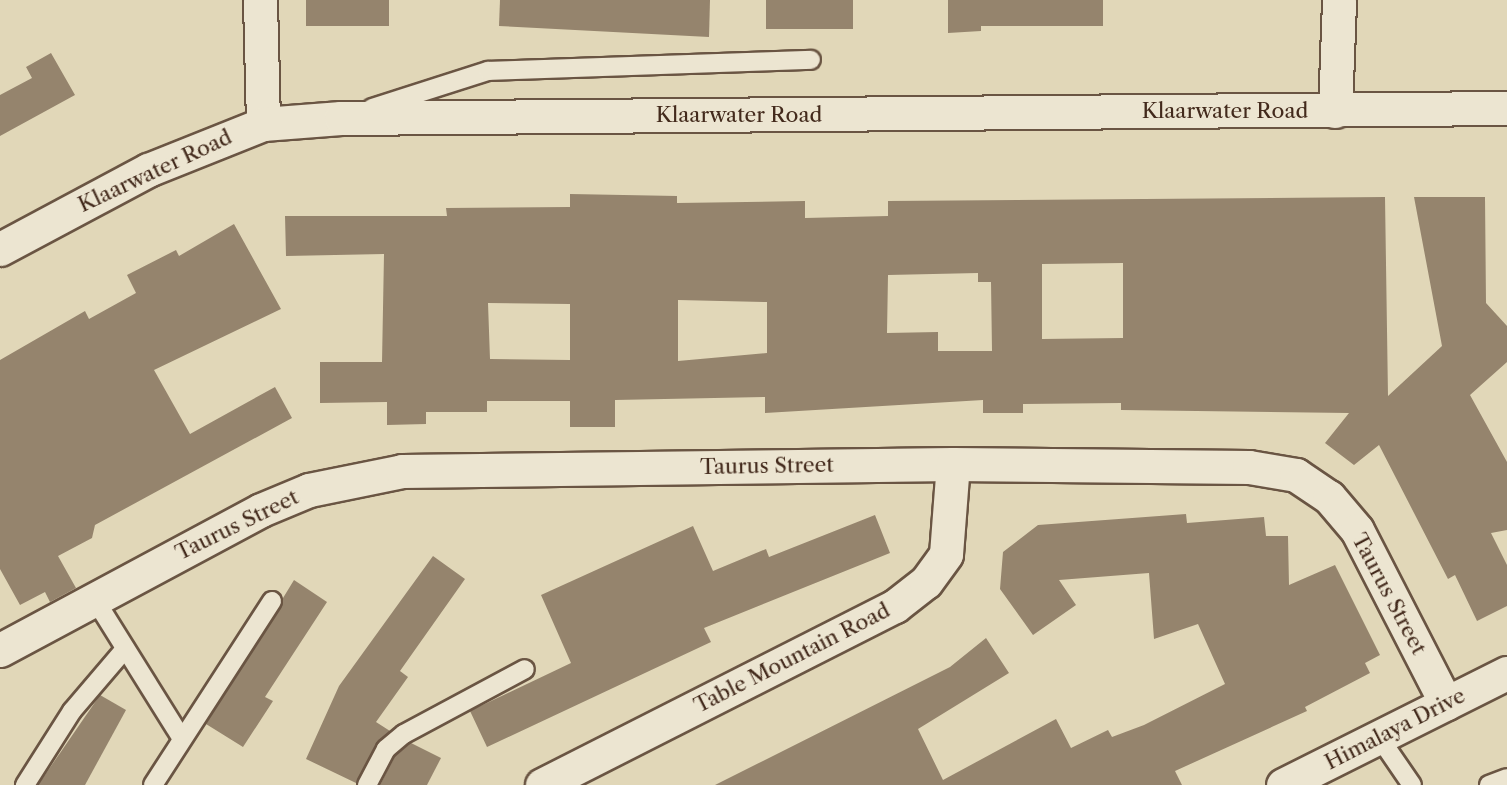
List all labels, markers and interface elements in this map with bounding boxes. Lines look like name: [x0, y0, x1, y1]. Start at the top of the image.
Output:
street label: Klaarwater Road: [1141, 98, 1309, 124]
street label: Klaarwater Road: [655, 102, 823, 128]
street label: Klaarwater Road: [74, 124, 236, 218]
street label: Taurus Street: [700, 452, 834, 480]
street label: Taurus Street: [171, 484, 303, 566]
street label: Taurus Street: [1346, 529, 1432, 659]
street label: Table Mountain Road: [690, 598, 894, 718]
street label: Himalaya Drive: [1321, 683, 1469, 775]

